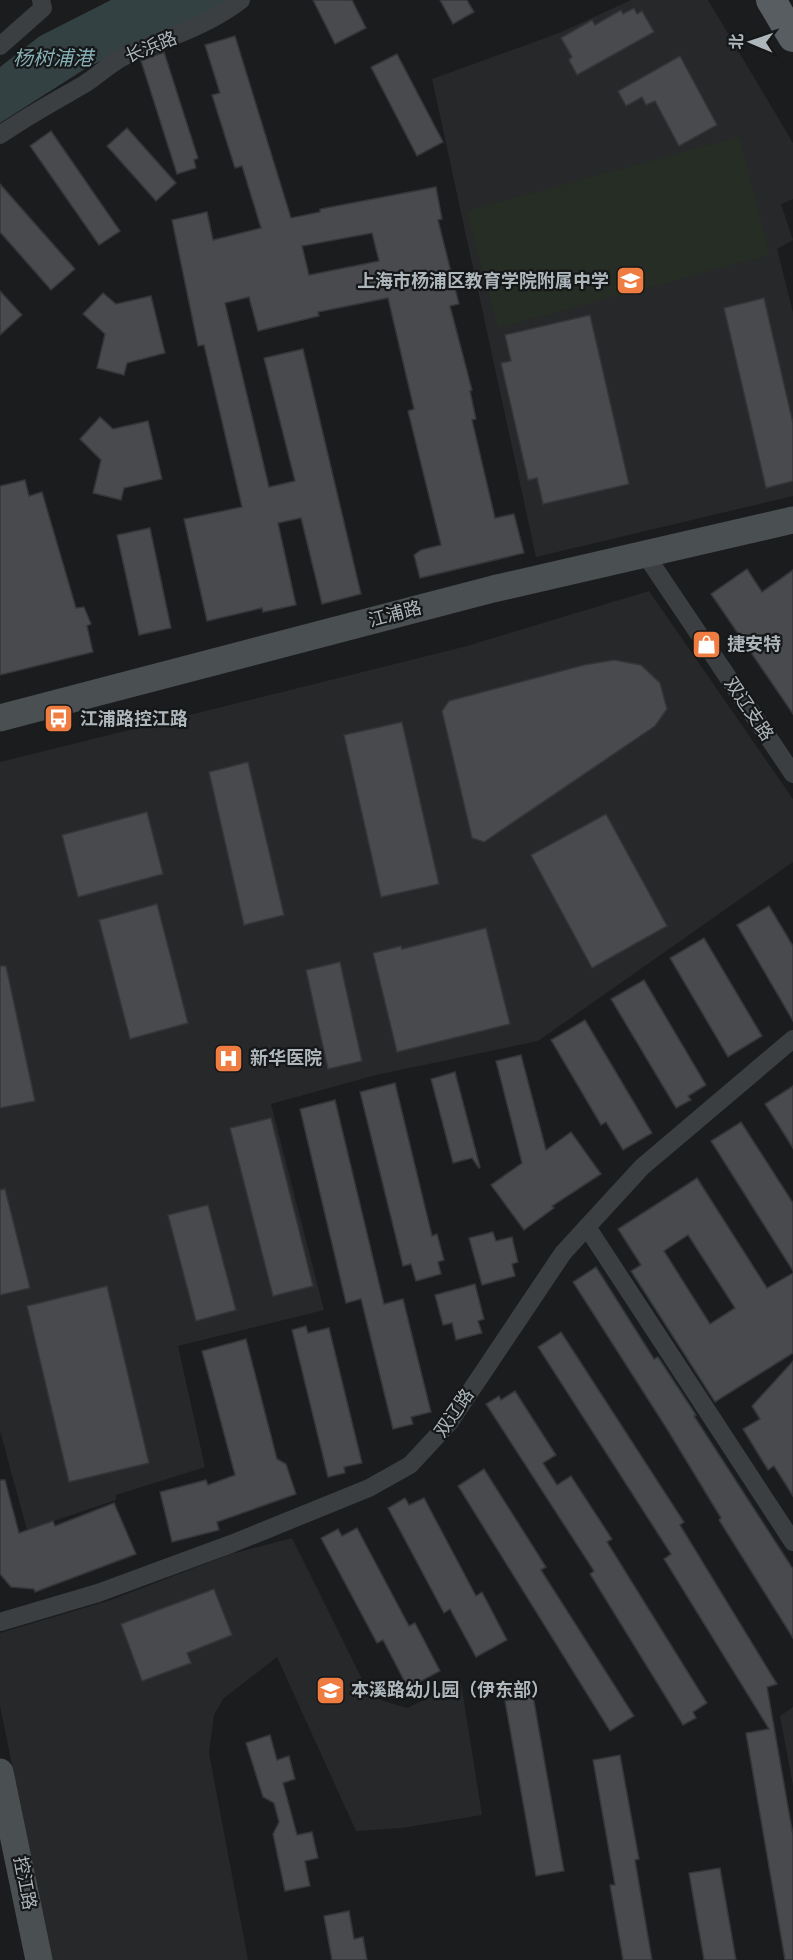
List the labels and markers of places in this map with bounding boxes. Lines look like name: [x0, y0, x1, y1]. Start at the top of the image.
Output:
school or university icon: 上海市杨浦区教育学院附属中学: [614, 265, 646, 297]
place label: 上海市杨浦区教育学院附属中学: [357, 270, 609, 292]
shop icon: 捷安特: [690, 628, 722, 660]
place label: 捷安特: [727, 633, 781, 655]
bus stop icon: 江浦路控江路: [43, 703, 75, 735]
place label: 江浦路控江路: [80, 708, 188, 730]
hospital icon: 新华医院: [213, 1042, 245, 1074]
place label: 新华医院: [250, 1047, 322, 1069]
school or university icon: 本溪路幼儿园（伊东部）: [314, 1674, 346, 1706]
place label: 本溪路幼儿园（伊东部）: [351, 1679, 549, 1701]

